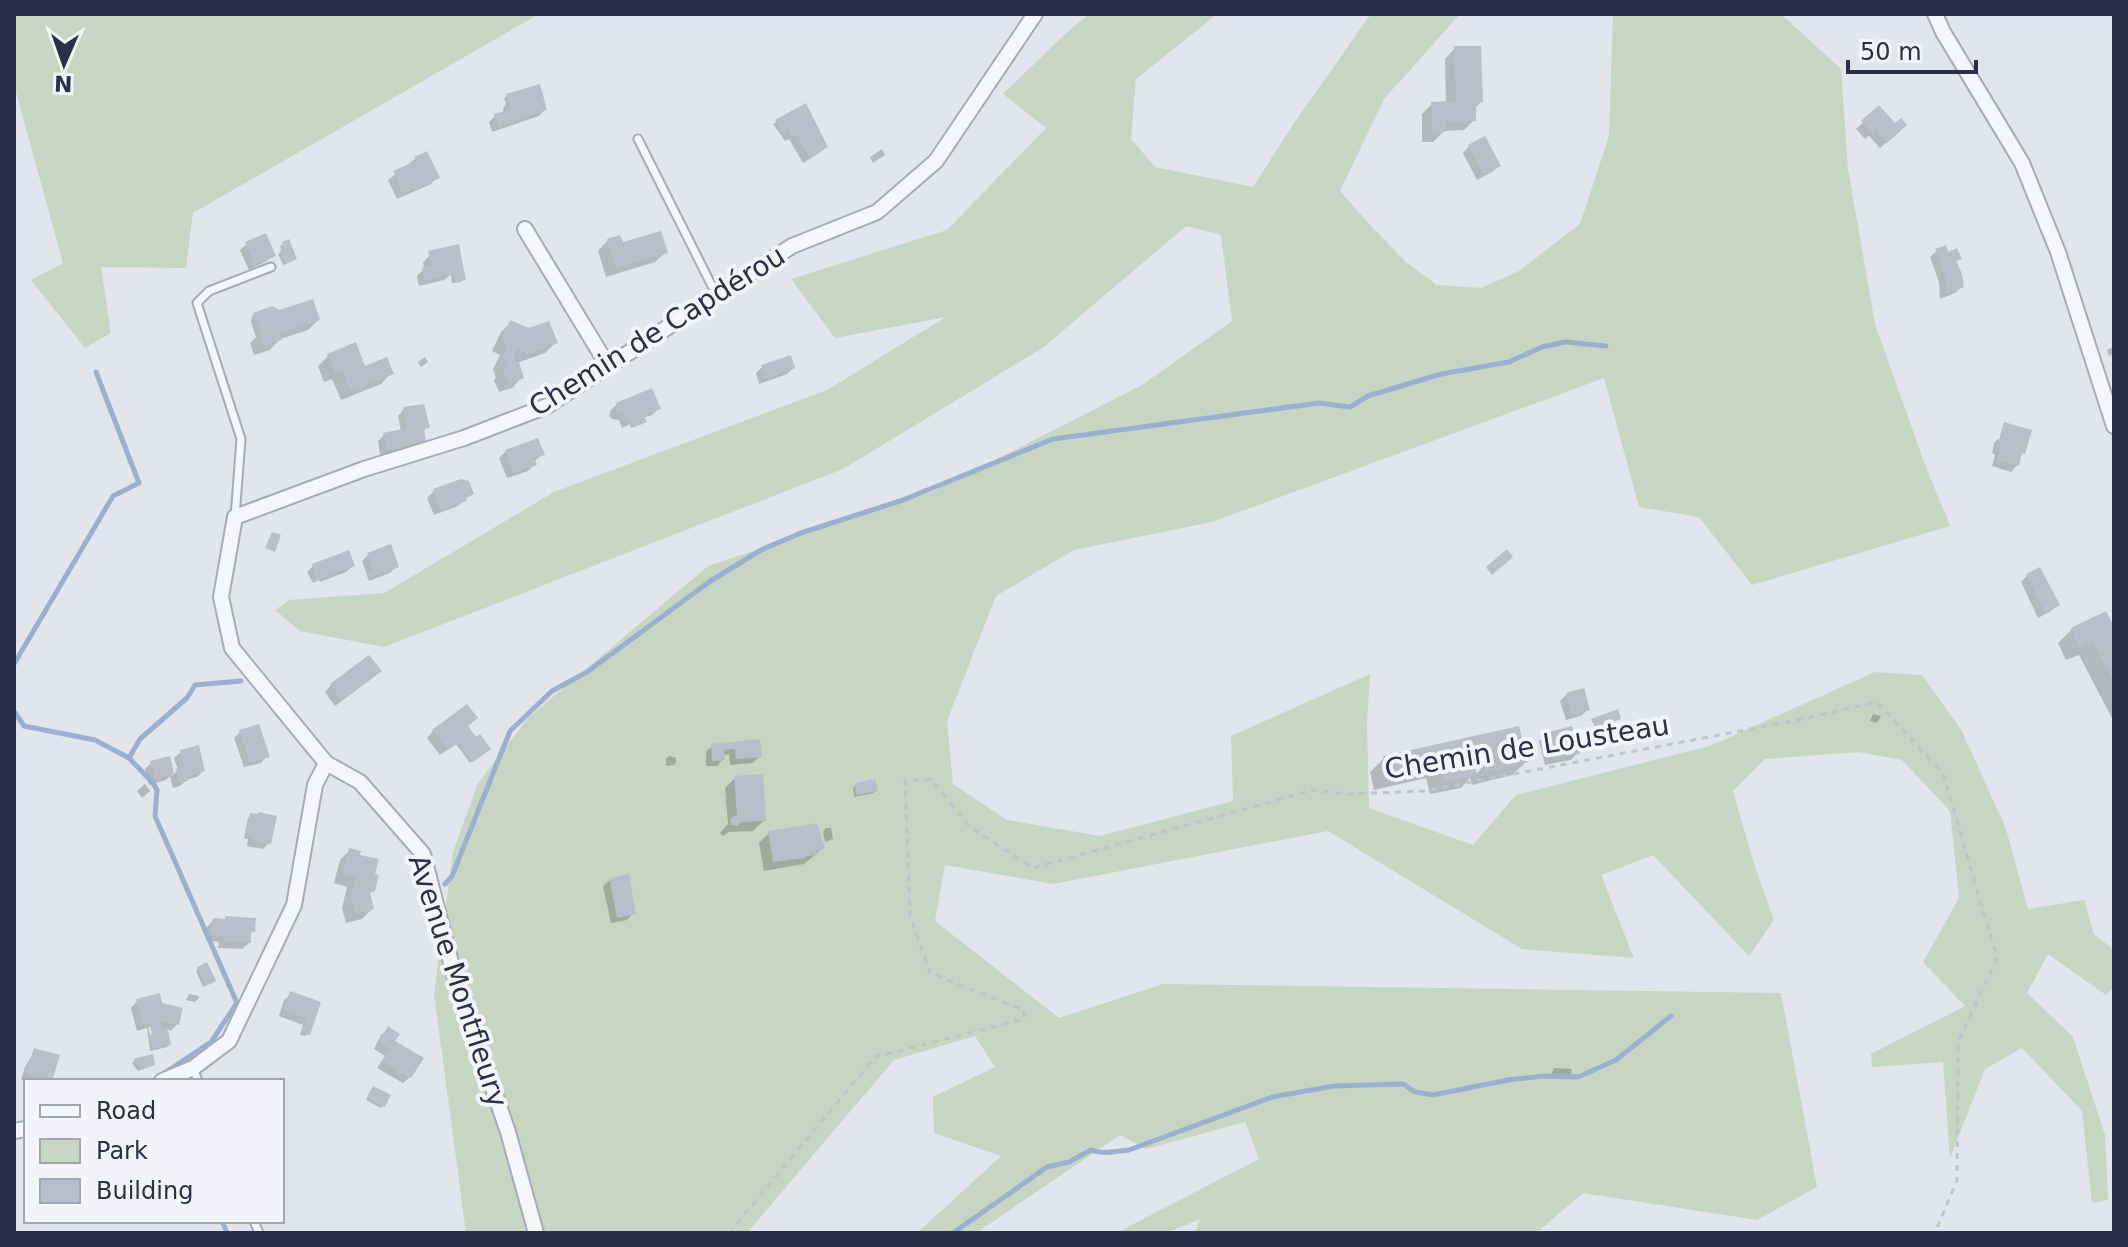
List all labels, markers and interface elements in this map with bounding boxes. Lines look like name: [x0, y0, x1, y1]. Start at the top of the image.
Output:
north arrow: [24, 24, 104, 104]
scale bar: [1848, 24, 1976, 74]
text: 50 m: [1860, 38, 1922, 66]
text: N: [54, 71, 73, 96]
street label: Chemin de Capdérou: [523, 239, 791, 423]
street label: Chemin de Lousteau: [1382, 708, 1672, 786]
street label: Avenue Montfleury: [402, 851, 514, 1111]
legend: [24, 1079, 284, 1223]
text: Road: [96, 1097, 156, 1125]
text: Park: [96, 1137, 148, 1165]
text: Building: [96, 1177, 193, 1205]

